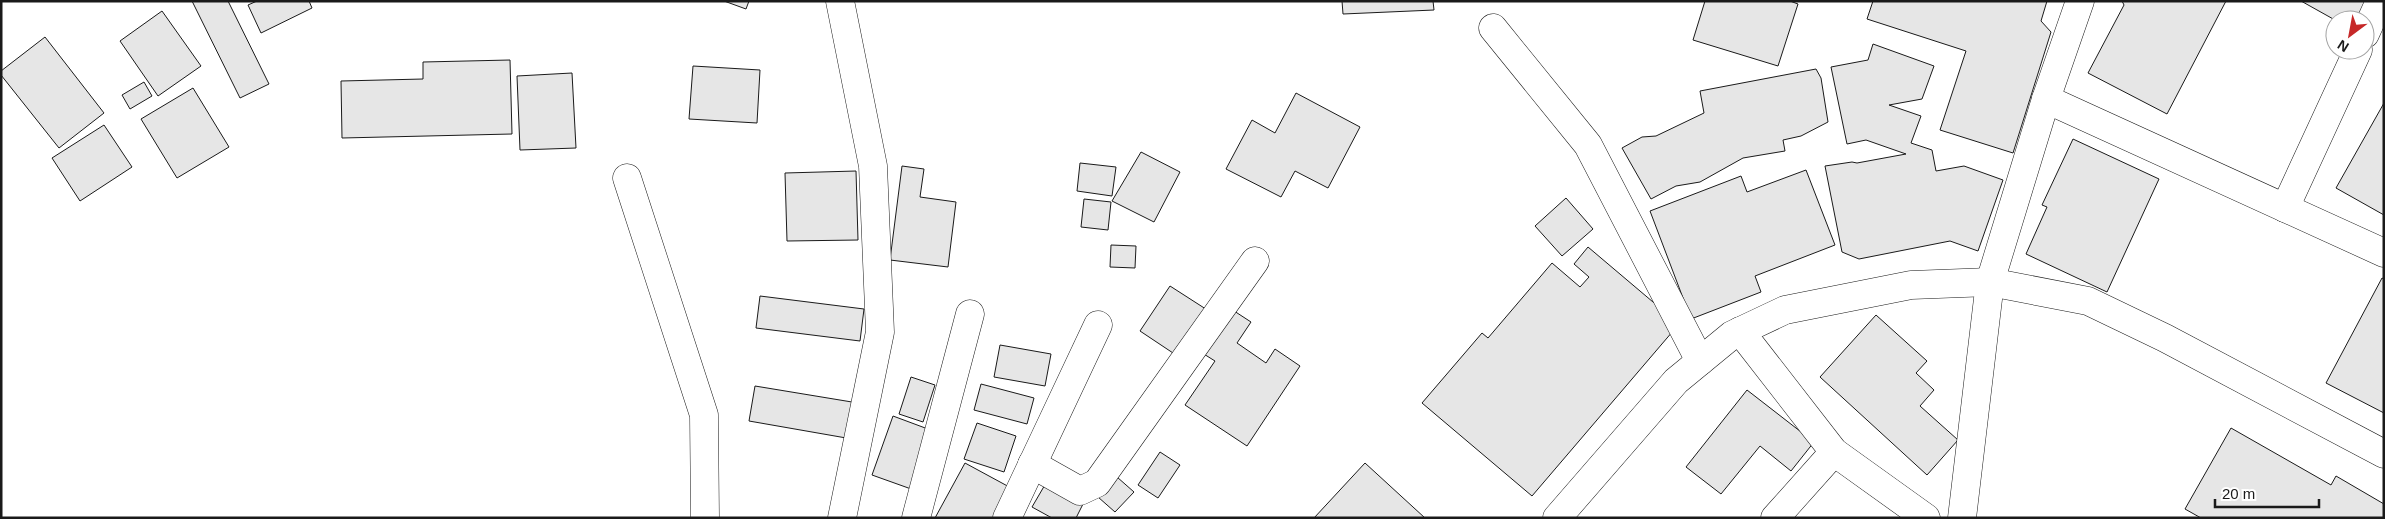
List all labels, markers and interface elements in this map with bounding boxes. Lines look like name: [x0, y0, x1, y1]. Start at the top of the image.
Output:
north arrow: [2325, 10, 2375, 60]
text: N: [2335, 37, 2352, 55]
scale bar: [2215, 476, 2319, 508]
text: 20 m: [2222, 485, 2255, 502]

